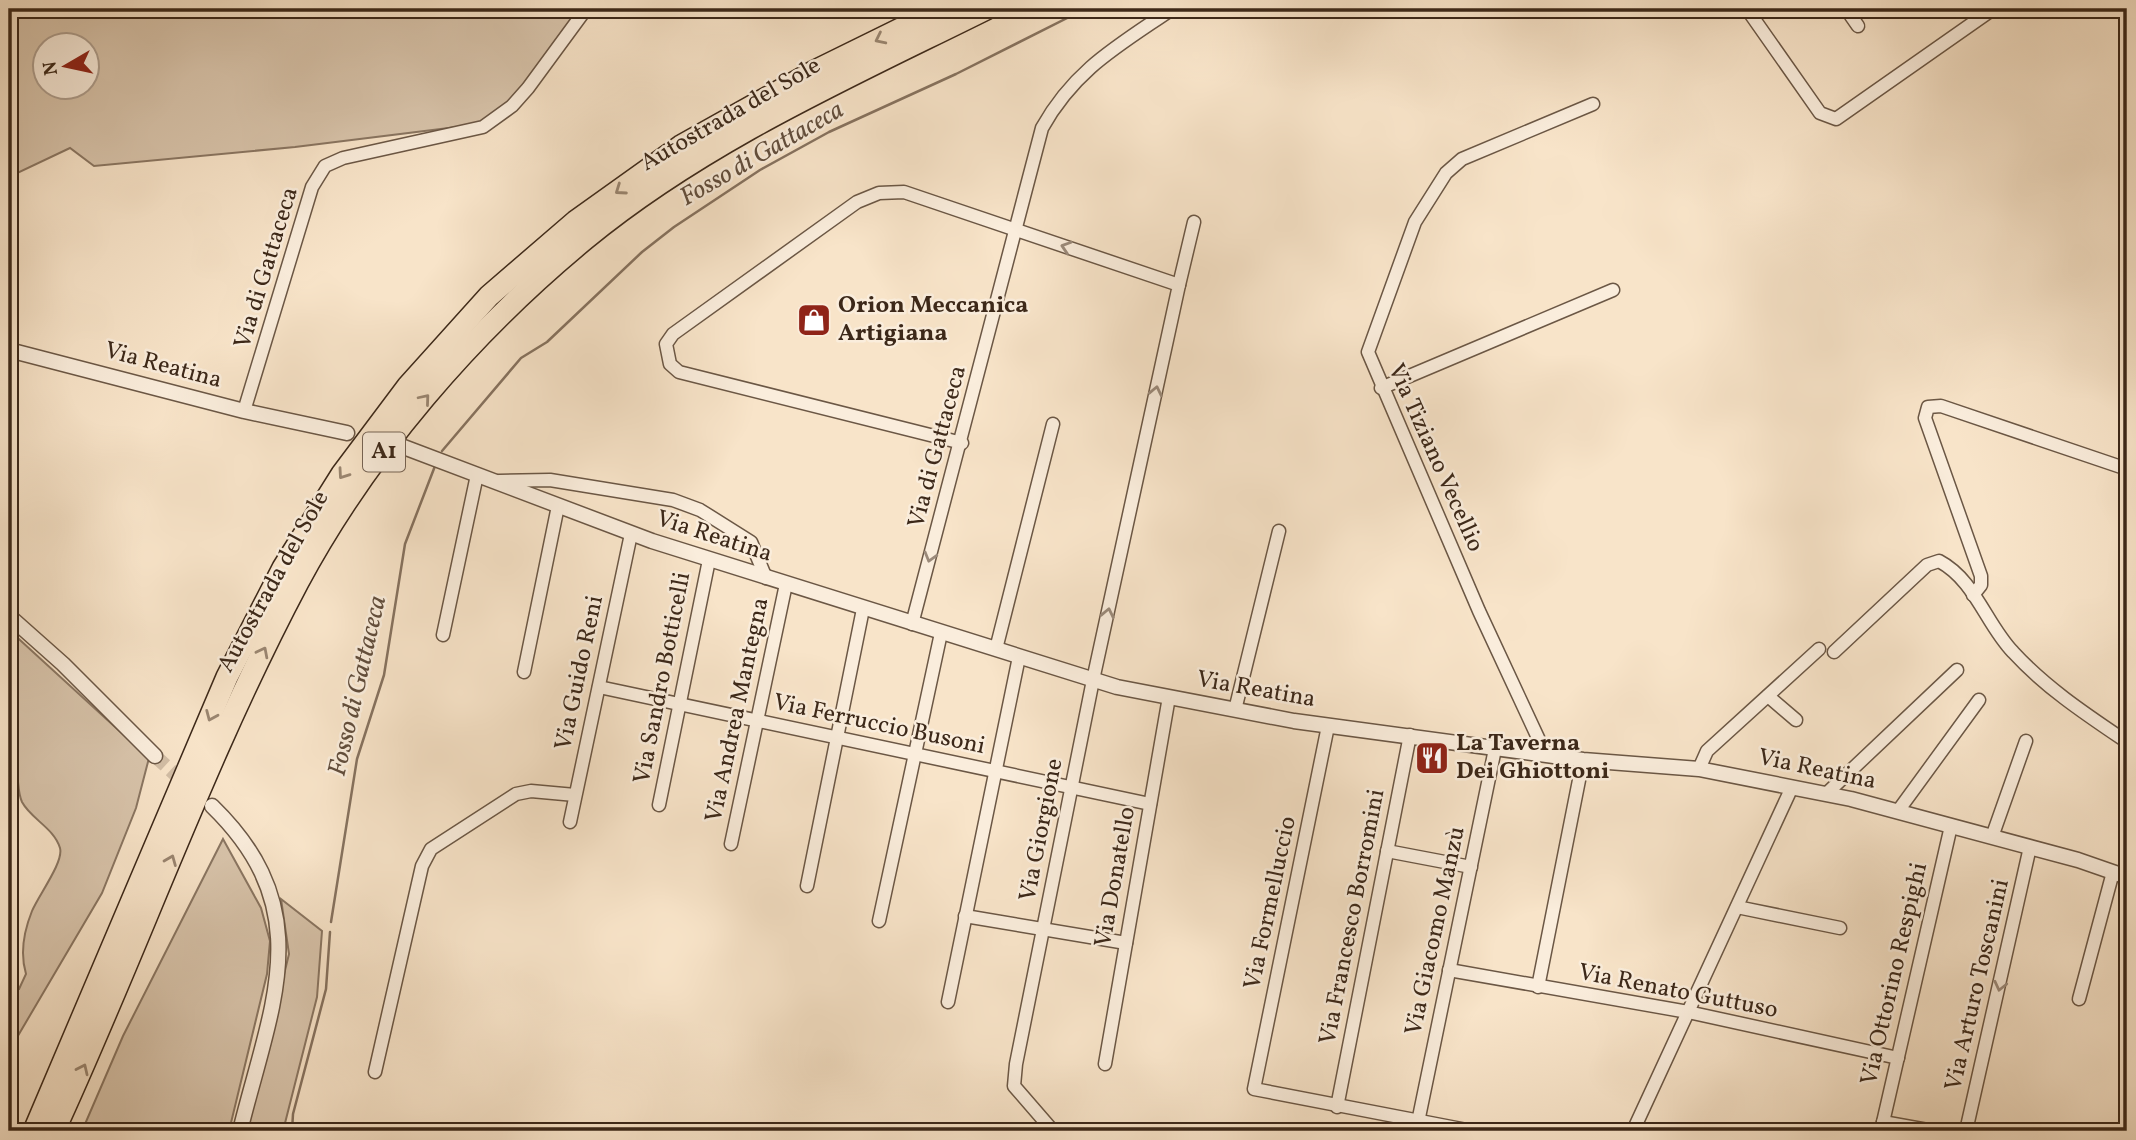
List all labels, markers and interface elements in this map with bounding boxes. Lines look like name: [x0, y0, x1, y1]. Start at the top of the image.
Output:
one-way arrow: [875, 30, 887, 44]
north arrow: [32, 32, 102, 102]
street label: Autostrada del Sole: [635, 49, 827, 181]
text: N: [37, 59, 65, 77]
water label: Fosso di Gattaceca: [673, 92, 851, 216]
one-way arrow: [615, 181, 628, 194]
street label: Via di Gattaceca: [226, 183, 308, 353]
one-way arrow: [1060, 241, 1072, 255]
place label: Orion Meccanica Artigiana: [838, 289, 1028, 351]
shop icon: Orion Meccanica Artigiana: [795, 301, 833, 339]
street label: Via Reatina: [101, 334, 225, 398]
street label: Via Tiziano Vecellio: [1378, 358, 1492, 558]
street label: Via di Gattaceca: [900, 362, 976, 532]
one-way arrow: [1148, 385, 1162, 397]
one-way arrow: [417, 395, 429, 408]
road number: A1: [363, 432, 405, 472]
one-way arrow: [339, 466, 351, 479]
street label: Autostrada del Sole: [210, 485, 338, 679]
street label: Via Reatina: [652, 502, 776, 572]
one-way arrow: [924, 551, 938, 563]
street label: Via Sandro Botticelli: [626, 569, 700, 787]
water label: Fosso di Gattaceca: [320, 592, 396, 780]
street label: Via Guido Reni: [547, 592, 613, 754]
street label: Via Andrea Mantegna: [698, 595, 778, 825]
one-way arrow: [1099, 607, 1114, 619]
one-way arrow: [255, 647, 269, 659]
street label: Via Reatina: [1194, 663, 1318, 717]
street label: Via Ferruccio Busoni: [770, 686, 988, 764]
one-way arrow: [205, 709, 219, 721]
place label: La Taverna Dei Ghiottoni: [1456, 727, 1610, 789]
restaurant icon: La Taverna Dei Ghiottoni: [1413, 739, 1451, 777]
street label: Via Reatina: [1755, 741, 1879, 799]
street label: Via Giorgione: [1011, 756, 1073, 904]
street label: Via Francesco Borromini: [1312, 786, 1394, 1048]
street label: Via Donatello: [1087, 804, 1145, 950]
street label: Via Formelluccio: [1236, 813, 1306, 993]
street label: Via Giacomo Manzù: [1397, 824, 1475, 1038]
one-way arrow: [163, 854, 177, 866]
street label: Via Ottorino Respighi: [1853, 859, 1937, 1089]
street label: Via Arturo Toscanini: [1937, 876, 2019, 1094]
street label: Via Renato Guttuso: [1575, 956, 1781, 1028]
one-way arrow: [1994, 980, 2008, 992]
one-way arrow: [75, 1064, 89, 1076]

